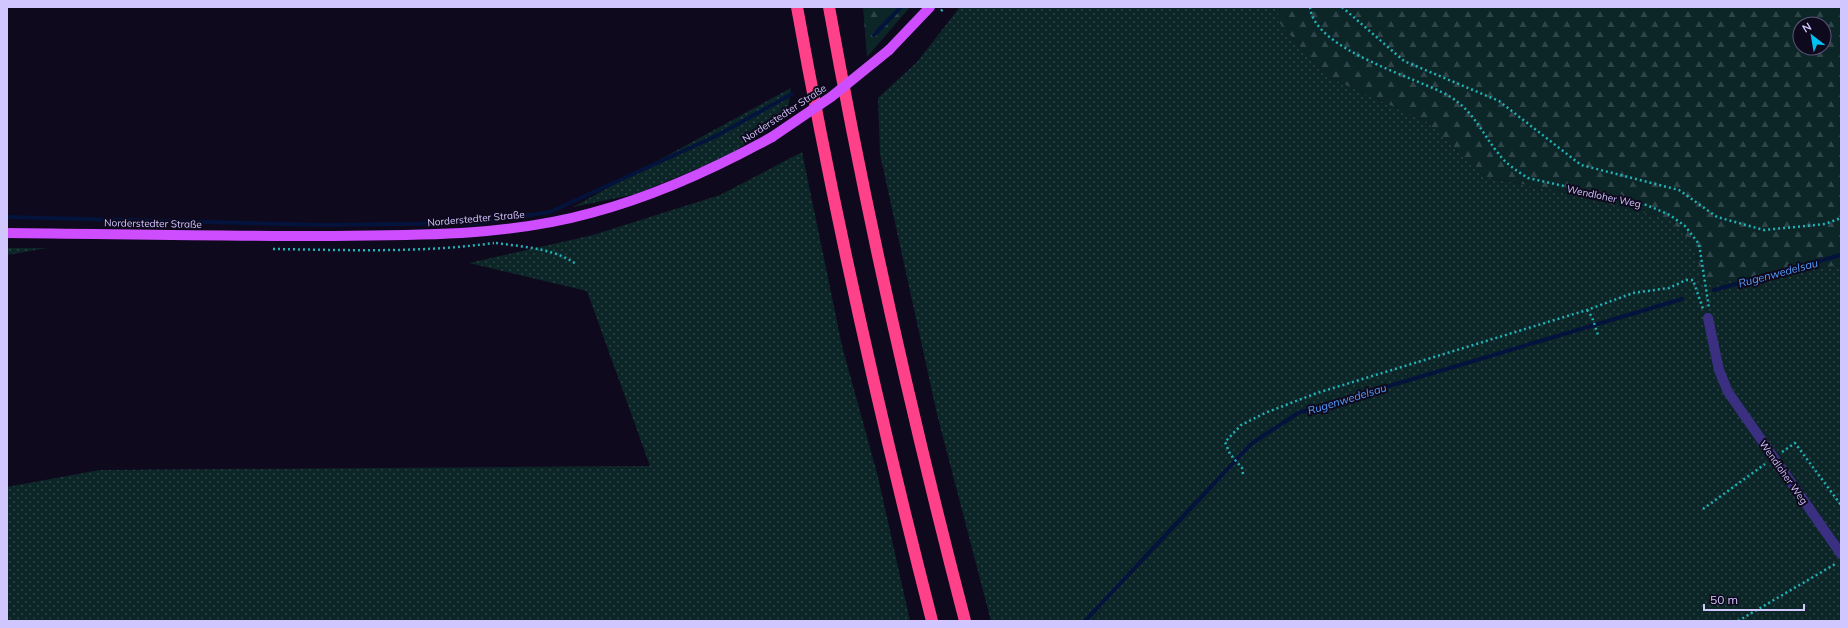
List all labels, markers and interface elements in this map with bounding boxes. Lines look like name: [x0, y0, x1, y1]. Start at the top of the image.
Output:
north arrow: [1792, 16, 1832, 56]
text: N: [1800, 19, 1814, 36]
street label: Norderstedter Straße: [740, 81, 829, 145]
street label: Wendloher Weg: [1566, 182, 1642, 211]
street label: Norderstedter Straße: [427, 208, 525, 229]
street label: Norderstedter Straße: [104, 216, 202, 231]
water label: Rugenwedelsau: [1737, 256, 1819, 290]
water label: Rugenwedelsau: [1306, 380, 1388, 418]
street label: Wendloher Weg: [1757, 438, 1811, 507]
scale bar: [1704, 586, 1804, 612]
text: 50 m: [1710, 592, 1738, 607]

